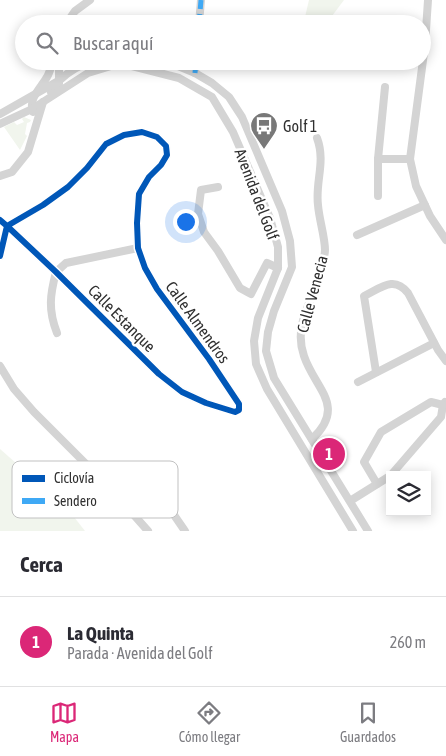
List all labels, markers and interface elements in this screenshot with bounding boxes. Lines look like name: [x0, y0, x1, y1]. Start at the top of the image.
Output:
search box: [15, 15, 431, 70]
icon: search: [33, 29, 61, 57]
text: Buscar aquí: [73, 32, 153, 54]
bus stop icon: Golf 1: [249, 111, 279, 150]
place label: Golf 1: [283, 117, 317, 135]
street label: Avenida del Golf: [231, 146, 283, 243]
your location: [173, 209, 199, 235]
street label: Calle Venecia: [293, 254, 331, 334]
street label: Calle Almendros: [162, 278, 234, 367]
street label: Calle Estanque: [84, 281, 159, 356]
pin: 1: [313, 435, 345, 473]
legend: [12, 461, 178, 518]
text: Ciclovía: [54, 470, 94, 486]
map controls: [386, 471, 431, 516]
button: layers: [386, 471, 431, 516]
text: Sendero: [54, 493, 97, 509]
text: Cerca: [20, 552, 63, 576]
text: La Quinta: [67, 622, 134, 644]
text: 1: [32, 633, 40, 651]
text: 260 m: [390, 633, 426, 651]
text: Parada · Avenida del Golf: [67, 644, 213, 662]
tab: Mapa: [50, 699, 79, 745]
tab: Cómo llegar: [179, 699, 240, 745]
tab: Guardados: [340, 699, 396, 745]

